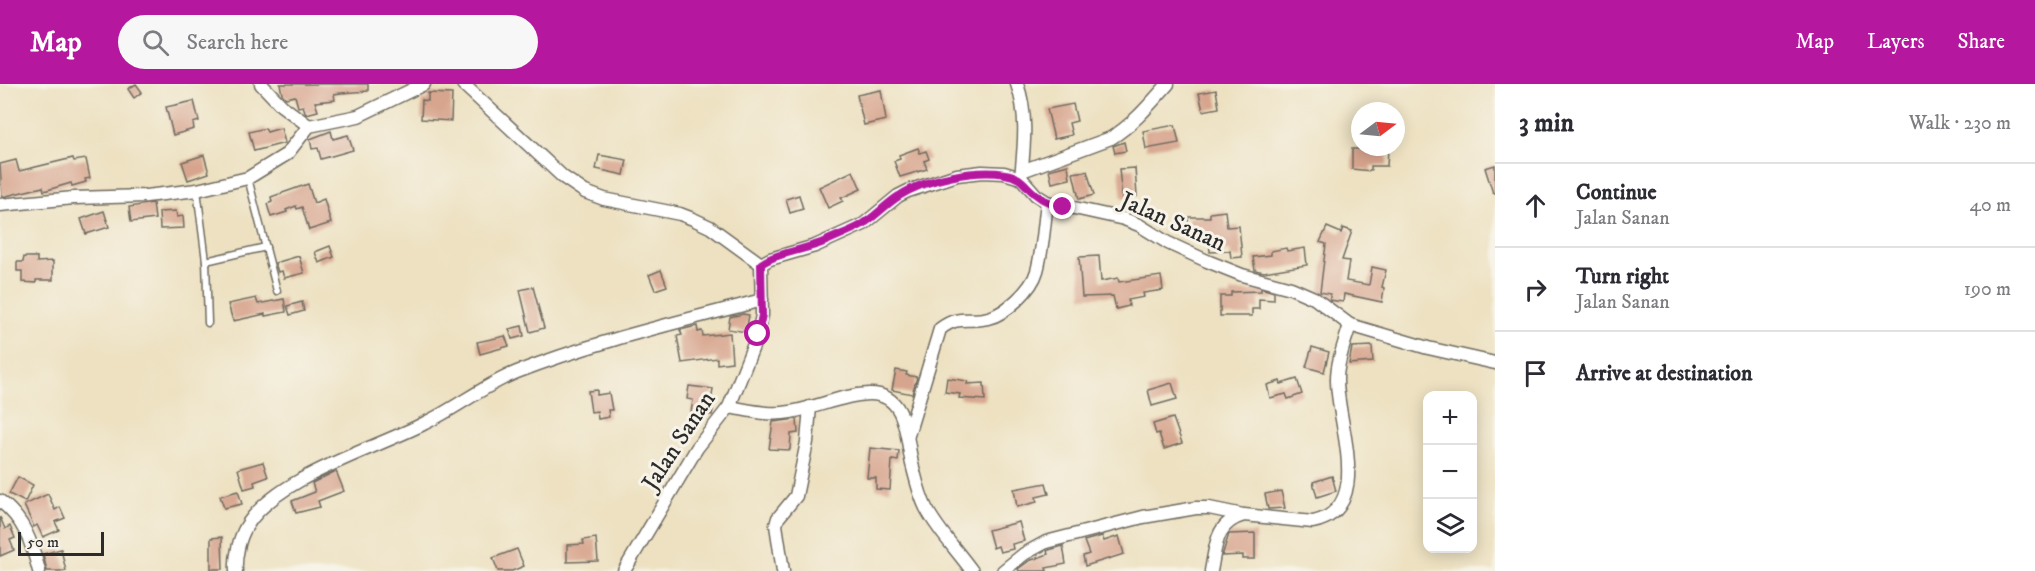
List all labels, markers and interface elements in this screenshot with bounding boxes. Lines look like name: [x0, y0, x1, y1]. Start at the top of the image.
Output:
search box: [118, 15, 538, 69]
text: Map: [30, 25, 82, 60]
icon: search: [139, 26, 172, 59]
text: Search here: [187, 29, 288, 56]
text: Map: [1795, 29, 1834, 55]
text: Layers: [1867, 29, 1925, 55]
text: Share: [1958, 29, 2005, 55]
north arrow: [1351, 102, 1405, 156]
text: 3 min: [1519, 107, 1574, 140]
text: Walk · 230 m: [1909, 111, 2011, 136]
text: Continue: [1576, 179, 1657, 206]
street label: Jalan Sanan: [1114, 185, 1231, 259]
icon: ahead: [1519, 189, 1552, 222]
route end: [1049, 193, 1075, 219]
text: 40 m: [1969, 193, 2011, 218]
text: Jalan Sanan: [1576, 206, 1670, 231]
text: Turn right: [1576, 263, 1669, 290]
icon: right: [1519, 273, 1552, 306]
text: 190 m: [1964, 277, 2011, 302]
text: Jalan Sanan: [1576, 290, 1670, 315]
route start: [744, 320, 770, 346]
icon: arrive: [1519, 357, 1552, 390]
text: Arrive at destination: [1576, 360, 1753, 387]
street label: Jalan Sanan: [635, 385, 722, 498]
map controls: [1423, 391, 1477, 553]
button: +: [1423, 391, 1477, 445]
button: −: [1423, 445, 1477, 499]
button: layers: [1423, 499, 1477, 553]
scale bar: [18, 529, 104, 556]
text: 50 m: [27, 532, 59, 552]

